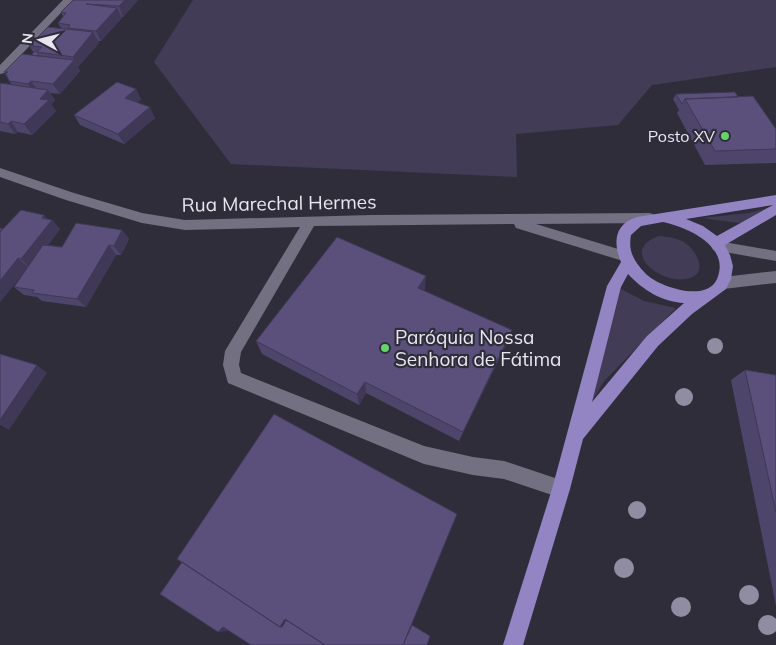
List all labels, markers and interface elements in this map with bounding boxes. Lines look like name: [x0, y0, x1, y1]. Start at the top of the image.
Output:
north arrow: [15, 15, 65, 65]
text: N: [18, 32, 37, 45]
place label: Posto XV: [648, 126, 716, 146]
marker: Posto XV: [719, 130, 731, 142]
street label: Rua Marechal Hermes: [181, 189, 377, 217]
place label: Paróquia Nossa Senhora de Fátima: [395, 325, 561, 371]
marker: Paróquia Nossa Senhora de Fátima: [379, 342, 391, 354]

